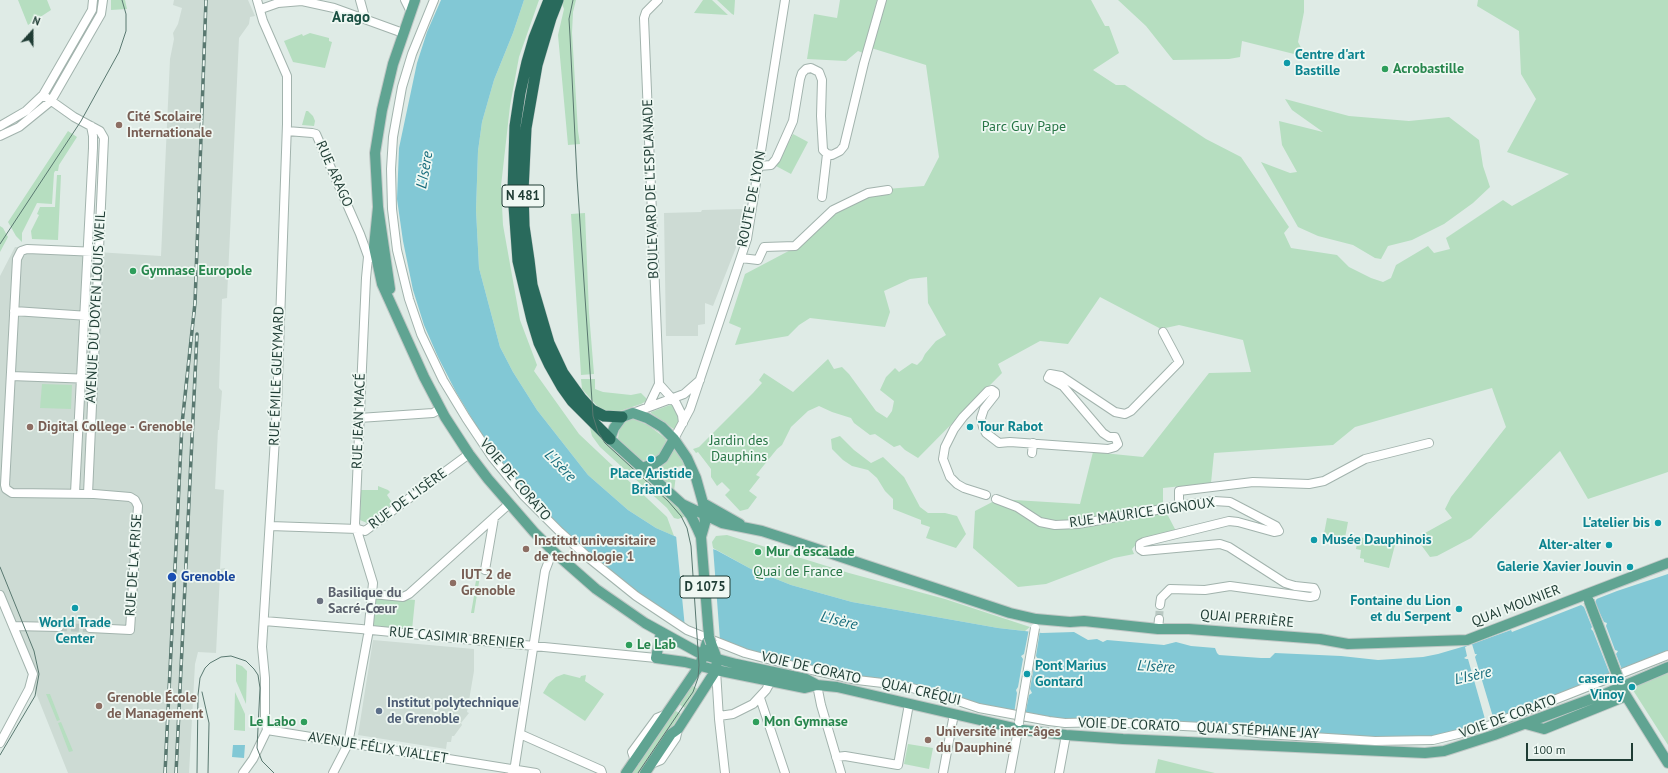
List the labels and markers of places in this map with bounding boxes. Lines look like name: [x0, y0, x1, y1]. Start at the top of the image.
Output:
place label: Centre d'art Bastille: [1295, 47, 1365, 80]
marker: Centre d'art Bastille: [1282, 58, 1292, 68]
place label: Acrobastille: [1393, 61, 1464, 77]
marker: Acrobastille: [1380, 64, 1390, 74]
place label: Cité Scolaire Internationale: [127, 109, 212, 142]
marker: Cité Scolaire Internationale: [114, 120, 124, 130]
place label: Gymnase Europole: [141, 263, 252, 279]
marker: Gymnase Europole: [128, 266, 138, 276]
place label: Digital College - Grenoble: [38, 419, 193, 435]
place label: Tour Rabot: [978, 419, 1043, 435]
marker: Digital College - Grenoble: [25, 422, 35, 432]
marker: Tour Rabot: [965, 422, 975, 432]
marker: Place Aristide Briand: [646, 454, 656, 464]
place label: Place Aristide Briand: [610, 466, 692, 498]
place label: L'atelier bis: [1583, 515, 1650, 531]
marker: L'atelier bis: [1653, 518, 1663, 528]
place label: Musée Dauphinois: [1322, 532, 1432, 548]
place label: Institut universitaire de technologie 1: [534, 533, 656, 566]
marker: Musée Dauphinois: [1309, 535, 1319, 545]
place label: Alter-alter: [1539, 537, 1601, 553]
marker: Alter-alter: [1604, 540, 1614, 550]
marker: Institut universitaire de technologie 1: [521, 544, 531, 554]
place label: Mur d'escalade: [766, 544, 855, 560]
marker: Mur d'escalade: [753, 547, 763, 557]
place label: Galerie Xavier Jouvin: [1497, 559, 1622, 575]
marker: Galerie Xavier Jouvin: [1625, 562, 1635, 572]
place label: IUT 2 de Grenoble: [461, 567, 515, 600]
place label: Grenoble: [181, 569, 235, 585]
marker: Grenoble: [166, 571, 178, 583]
marker: IUT 2 de Grenoble: [448, 578, 458, 588]
place label: Basilique du Sacré-Cœur: [328, 585, 402, 618]
place label: Fontaine du Lion et du Serpent: [1350, 593, 1451, 626]
marker: Basilique du Sacré-Cœur: [315, 596, 325, 606]
marker: World Trade Center: [70, 603, 80, 613]
marker: Fontaine du Lion et du Serpent: [1454, 604, 1464, 614]
place label: World Trade Center: [39, 615, 111, 648]
place label: Le Lab: [637, 637, 676, 653]
marker: Le Lab: [624, 640, 634, 650]
place label: Pont Marius Gontard: [1035, 658, 1106, 690]
marker: Pont Marius Gontard: [1022, 669, 1032, 679]
place label: caserne Vinoy: [1578, 671, 1624, 704]
marker: caserne Vinoy: [1627, 682, 1637, 692]
place label: Grenoble École de Management: [107, 690, 203, 722]
place label: Institut polytechnique de Grenoble: [387, 695, 519, 728]
marker: Grenoble École de Management: [94, 701, 104, 711]
marker: Institut polytechnique de Grenoble: [374, 706, 384, 716]
place label: Le Labo: [249, 714, 296, 730]
place label: Mon Gymnase: [764, 714, 848, 730]
marker: Le Labo: [299, 717, 309, 727]
marker: Mon Gymnase: [751, 717, 761, 727]
place label: Université inter-âges du Dauphiné: [936, 724, 1061, 756]
marker: Université inter-âges du Dauphiné: [923, 735, 933, 745]

